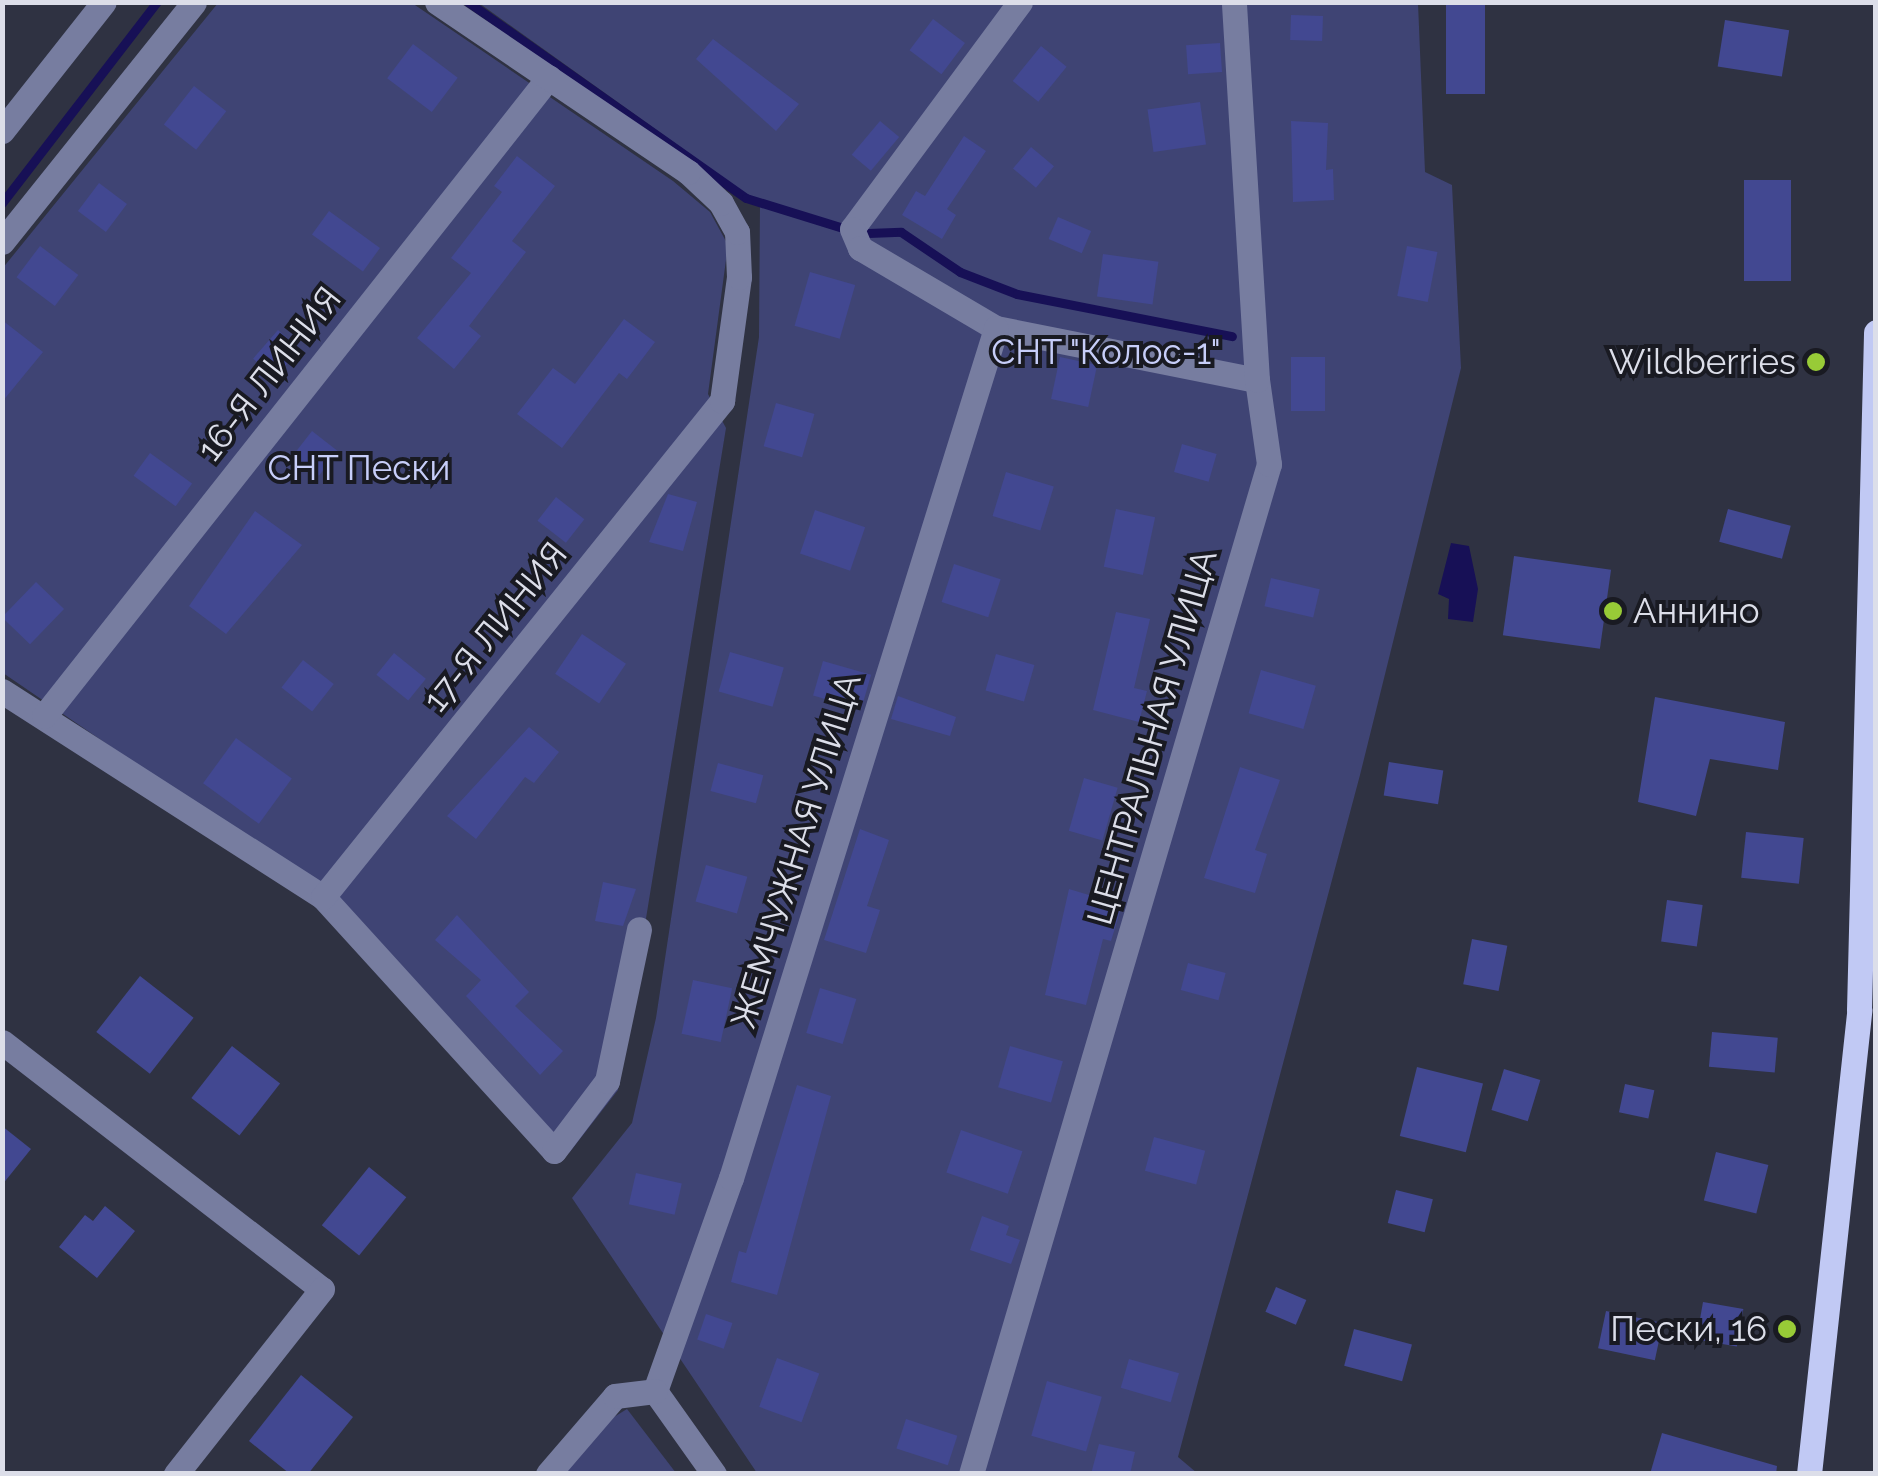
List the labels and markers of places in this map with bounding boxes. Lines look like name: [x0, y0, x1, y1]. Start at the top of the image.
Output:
place label: Wildberries: [1609, 341, 1796, 383]
marker: Wildberries: [1805, 351, 1827, 373]
place label: Аннино: [1633, 590, 1759, 632]
marker: Аннино: [1602, 600, 1624, 622]
place label: Пески, 16: [1610, 1308, 1767, 1350]
marker: Пески, 16: [1776, 1318, 1798, 1340]

